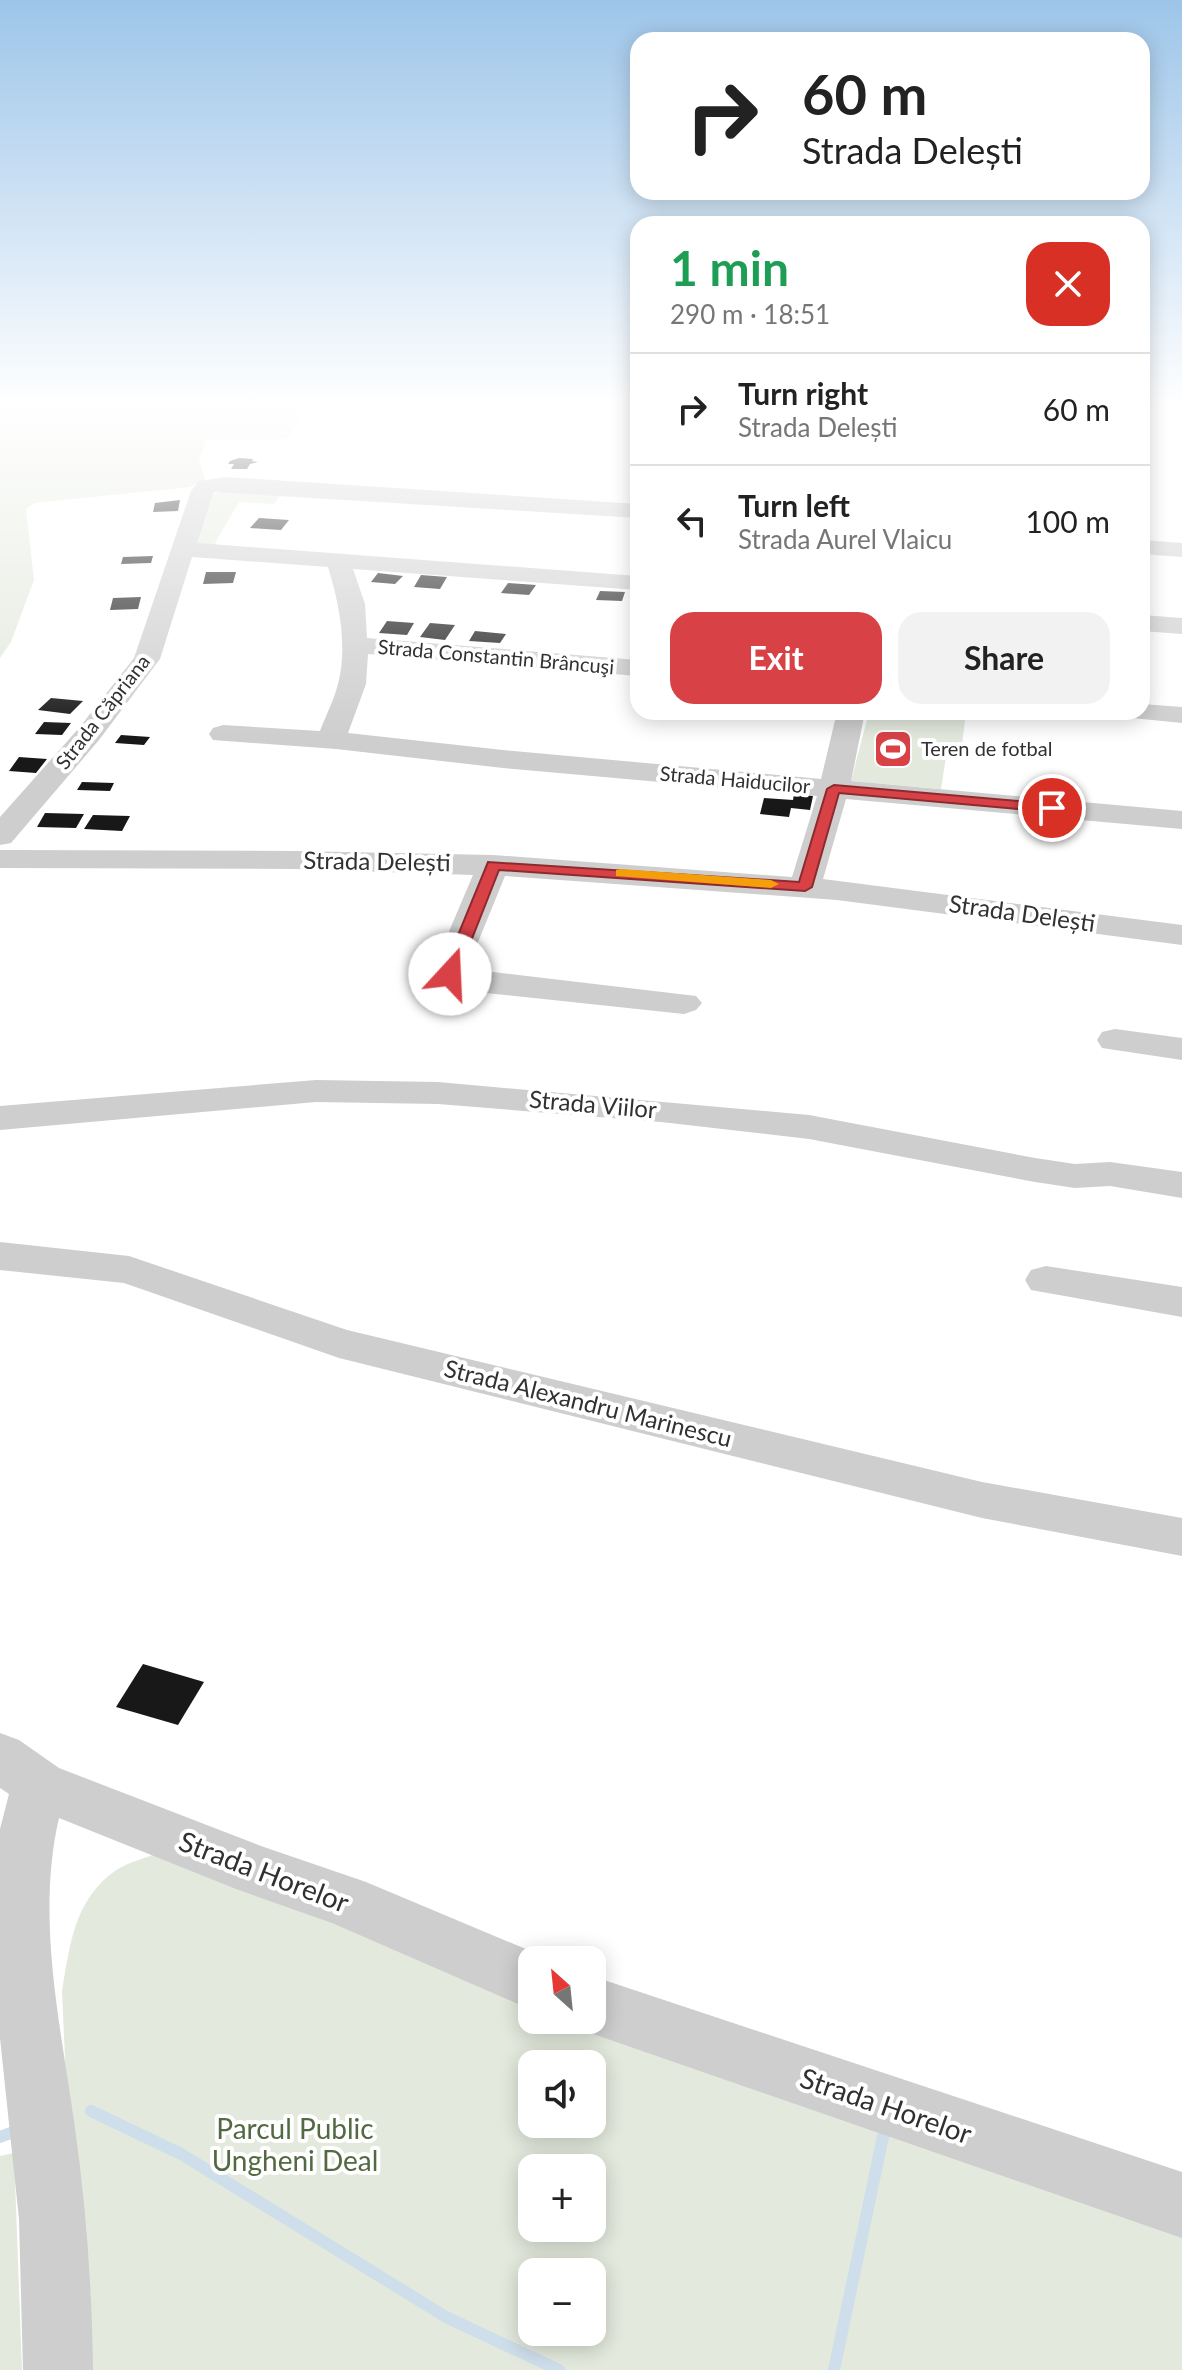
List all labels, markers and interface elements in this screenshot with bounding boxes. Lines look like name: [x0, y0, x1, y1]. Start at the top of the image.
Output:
text: 60 m: [802, 60, 927, 127]
icon: right: [670, 64, 774, 168]
text: Strada Delești: [802, 128, 1023, 172]
text: 1 min: [670, 239, 789, 296]
button: close: [1026, 242, 1110, 326]
text: 290 m · 18:51: [670, 298, 830, 330]
text: Turn right: [738, 375, 868, 411]
icon: right: [670, 387, 714, 431]
text: 60 m: [1043, 391, 1110, 427]
text: Strada Delești: [738, 411, 898, 443]
text: Turn left: [738, 487, 850, 523]
icon: left: [670, 499, 714, 543]
text: 100 m: [1025, 503, 1110, 539]
text: Strada Aurel Vlaicu: [738, 523, 952, 555]
button: Exit: [670, 612, 882, 704]
button: Share: [898, 612, 1110, 704]
street label: Strada Constantin Brâncuşi: [377, 634, 615, 678]
street label: Strada Căpriana: [50, 649, 154, 773]
sports icon: Teren de fotbal: [872, 728, 914, 770]
place label: Teren de fotbal: [921, 736, 1052, 760]
street label: Strada Haiducilor: [659, 760, 812, 798]
pin: [1018, 774, 1086, 842]
icon: arrive: [1030, 786, 1074, 830]
street label: Strada Delești: [303, 845, 451, 876]
street label: Strada Delești: [947, 888, 1097, 937]
position arrow: [408, 932, 492, 1016]
street label: Strada Viilor: [528, 1083, 658, 1124]
street label: Strada Alexandru Marinescu: [442, 1353, 735, 1452]
street label: Strada Horelor: [175, 1823, 354, 1919]
north arrow: [518, 1946, 606, 2034]
map controls: [518, 1946, 606, 2346]
button: sound: [518, 2050, 606, 2138]
street label: Strada Horelor: [796, 2060, 977, 2150]
park label: Parcul Public Ungheni Deal: [212, 2111, 378, 2177]
button: +: [518, 2154, 606, 2242]
button: −: [518, 2258, 606, 2346]

